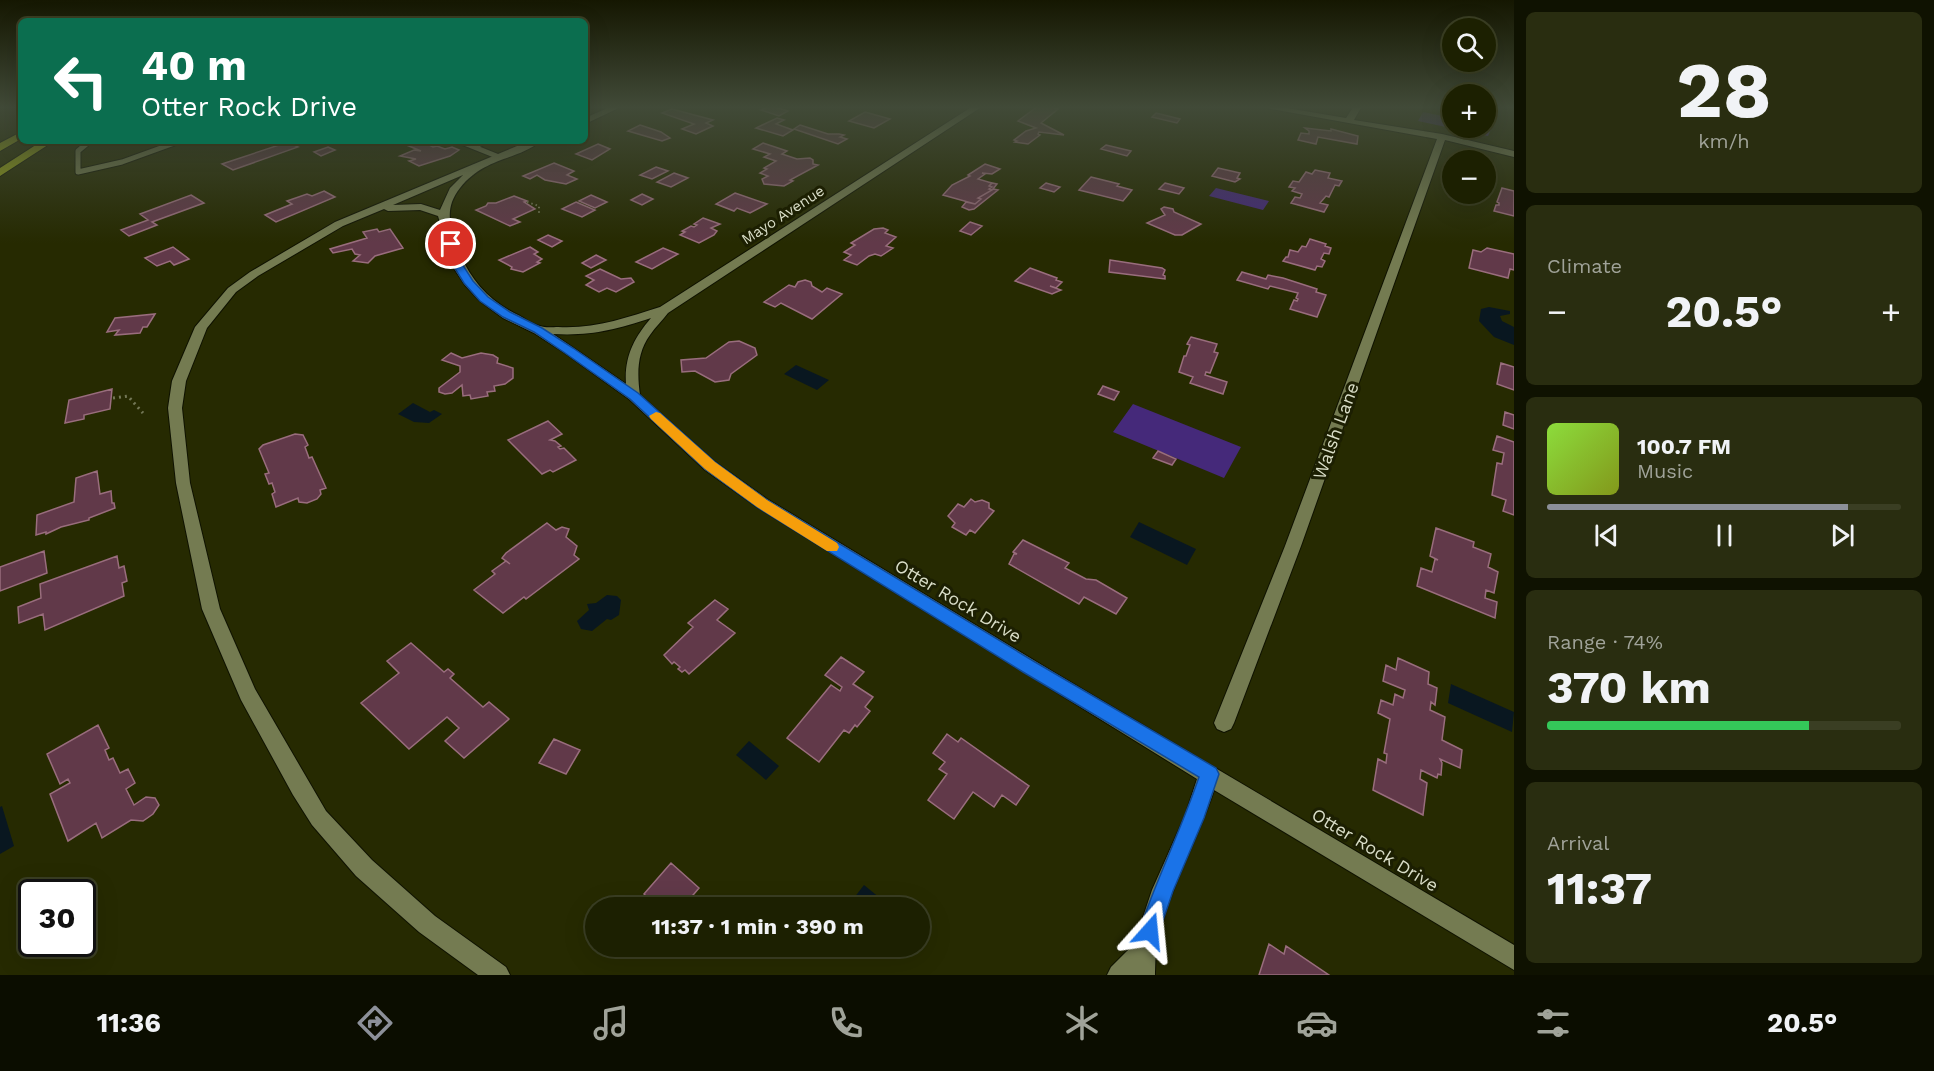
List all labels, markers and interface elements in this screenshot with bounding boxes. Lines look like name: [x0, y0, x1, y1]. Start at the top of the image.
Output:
map controls: [1442, 18, 1496, 204]
button: search: [1442, 18, 1496, 72]
text: 40 m: [141, 41, 247, 90]
icon: left: [42, 42, 120, 120]
text: 28: [1676, 44, 1772, 136]
button: +: [1442, 84, 1496, 138]
text: Otter Rock Drive: [141, 91, 357, 123]
text: km/h: [1698, 129, 1750, 153]
button: −: [1442, 150, 1496, 204]
street label: Mayo Avenue: [738, 182, 828, 248]
pin: [425, 218, 476, 269]
icon: arrive: [434, 227, 467, 260]
text: Climate: [1547, 254, 1622, 278]
text: 20.5°: [1666, 285, 1782, 338]
text: −: [1547, 292, 1567, 331]
text: +: [1881, 292, 1901, 331]
street label: Walsh Lane: [1308, 380, 1363, 482]
text: 100.7 FM: [1637, 434, 1731, 459]
text: Music: [1637, 459, 1693, 483]
icon: previous: [1590, 519, 1623, 552]
icon: pause: [1708, 519, 1741, 552]
icon: next: [1826, 519, 1859, 552]
street label: Otter Rock Drive: [891, 554, 1025, 647]
text: Range · 74%: [1547, 630, 1663, 654]
text: 370 km: [1547, 661, 1711, 714]
street label: Otter Rock Drive: [1308, 803, 1442, 896]
text: Arrival: [1547, 831, 1609, 855]
text: 11:37: [1547, 862, 1652, 915]
speed limit sign: 30: [18, 879, 96, 957]
position arrow: [1118, 899, 1182, 963]
text: 11:37 · 1 min · 390 m: [651, 914, 864, 939]
icon: directions: [354, 1002, 396, 1044]
icon: music: [590, 1002, 632, 1044]
icon: phone: [825, 1002, 867, 1044]
icon: climate: [1061, 1002, 1103, 1044]
icon: car: [1296, 1002, 1338, 1044]
icon: filters: [1532, 1002, 1574, 1044]
text: 11:36: [97, 1007, 161, 1039]
text: 20.5°: [1767, 1007, 1837, 1039]

